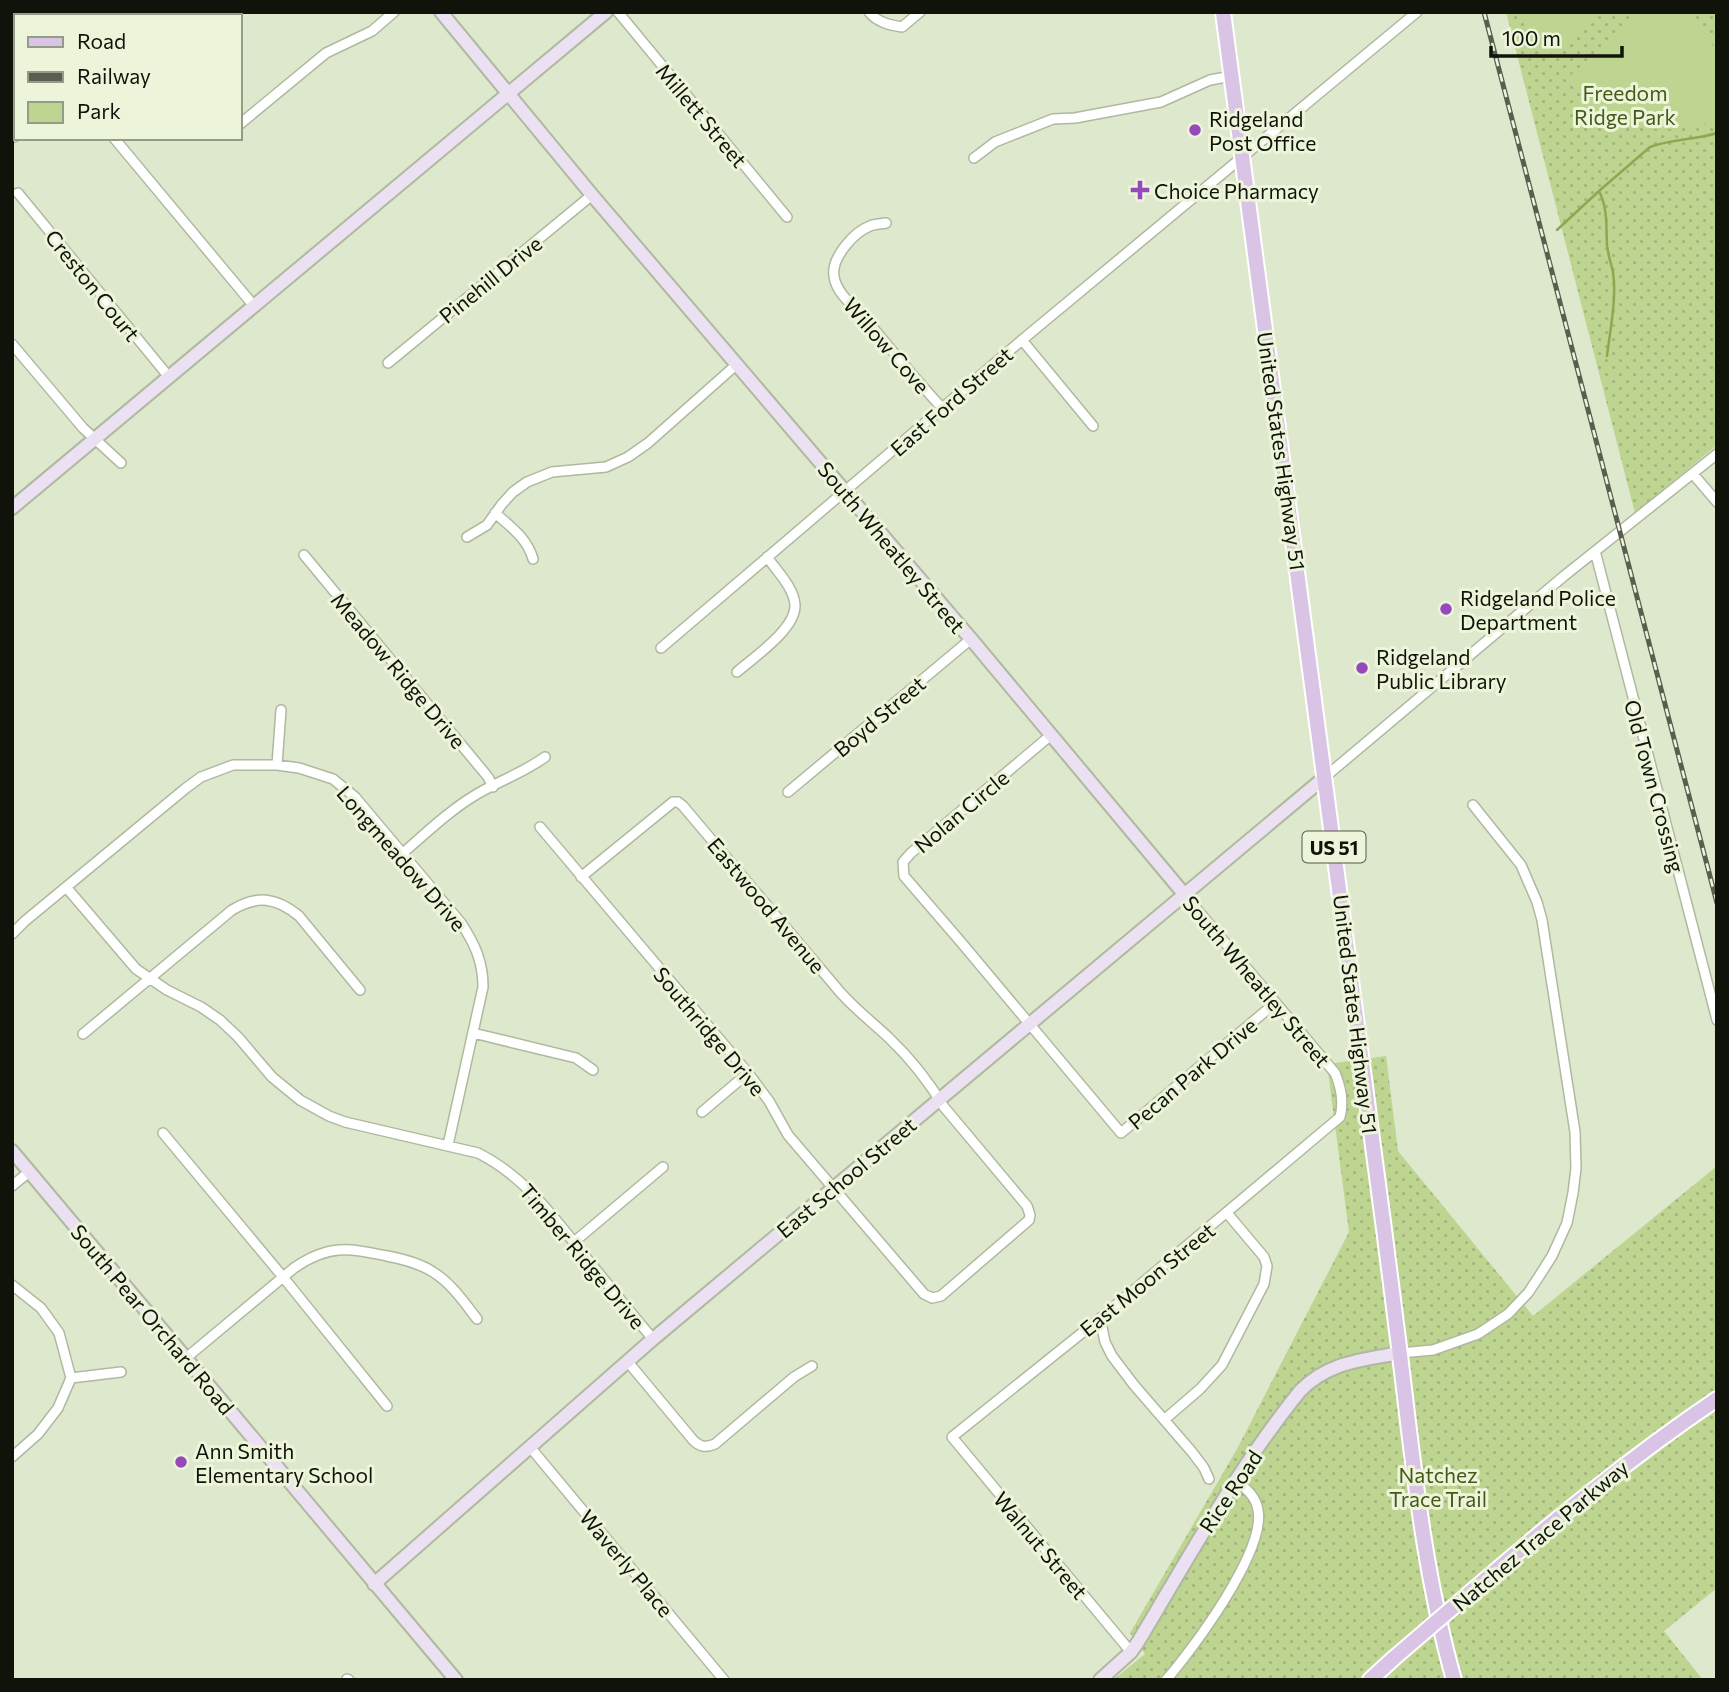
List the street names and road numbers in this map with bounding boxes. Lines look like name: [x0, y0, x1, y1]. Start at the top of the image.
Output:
street label: Millett Street: [651, 58, 753, 172]
street label: Creston Court: [41, 224, 145, 346]
street label: Pinehill Drive: [434, 230, 546, 328]
street label: Willow Cove: [839, 292, 935, 398]
street label: United States Highway 51: [1253, 330, 1311, 572]
street label: East Ford Street: [885, 341, 1017, 461]
street label: South Wheatley Street: [813, 456, 971, 638]
street label: Meadow Ridge Drive: [326, 587, 472, 753]
street label: Boyd Street: [828, 670, 930, 762]
street label: Old Town Crossing: [1620, 697, 1690, 875]
street label: Nolan Circle: [909, 764, 1013, 858]
street label: Longmeadow Drive: [332, 780, 472, 936]
street label: Eastwood Avenue: [703, 832, 831, 978]
road number: US 51: [1302, 832, 1366, 862]
street label: South Wheatley Street: [1178, 890, 1336, 1072]
street label: United States Highway 51: [1329, 893, 1383, 1135]
street label: Southridge Drive: [649, 962, 771, 1100]
street label: Pecan Park Drive: [1123, 1012, 1261, 1134]
street label: East School Street: [771, 1111, 921, 1243]
street label: Timber Ridge Drive: [515, 1178, 651, 1334]
street label: East Moon Street: [1075, 1217, 1219, 1341]
street label: South Pear Orchard Road: [66, 1219, 240, 1419]
street label: Rice Road: [1193, 1445, 1267, 1537]
street label: Natchez Trace Parkway: [1447, 1454, 1633, 1616]
street label: Walnut Street: [989, 1486, 1093, 1604]
street label: Waverly Place: [575, 1504, 679, 1622]

